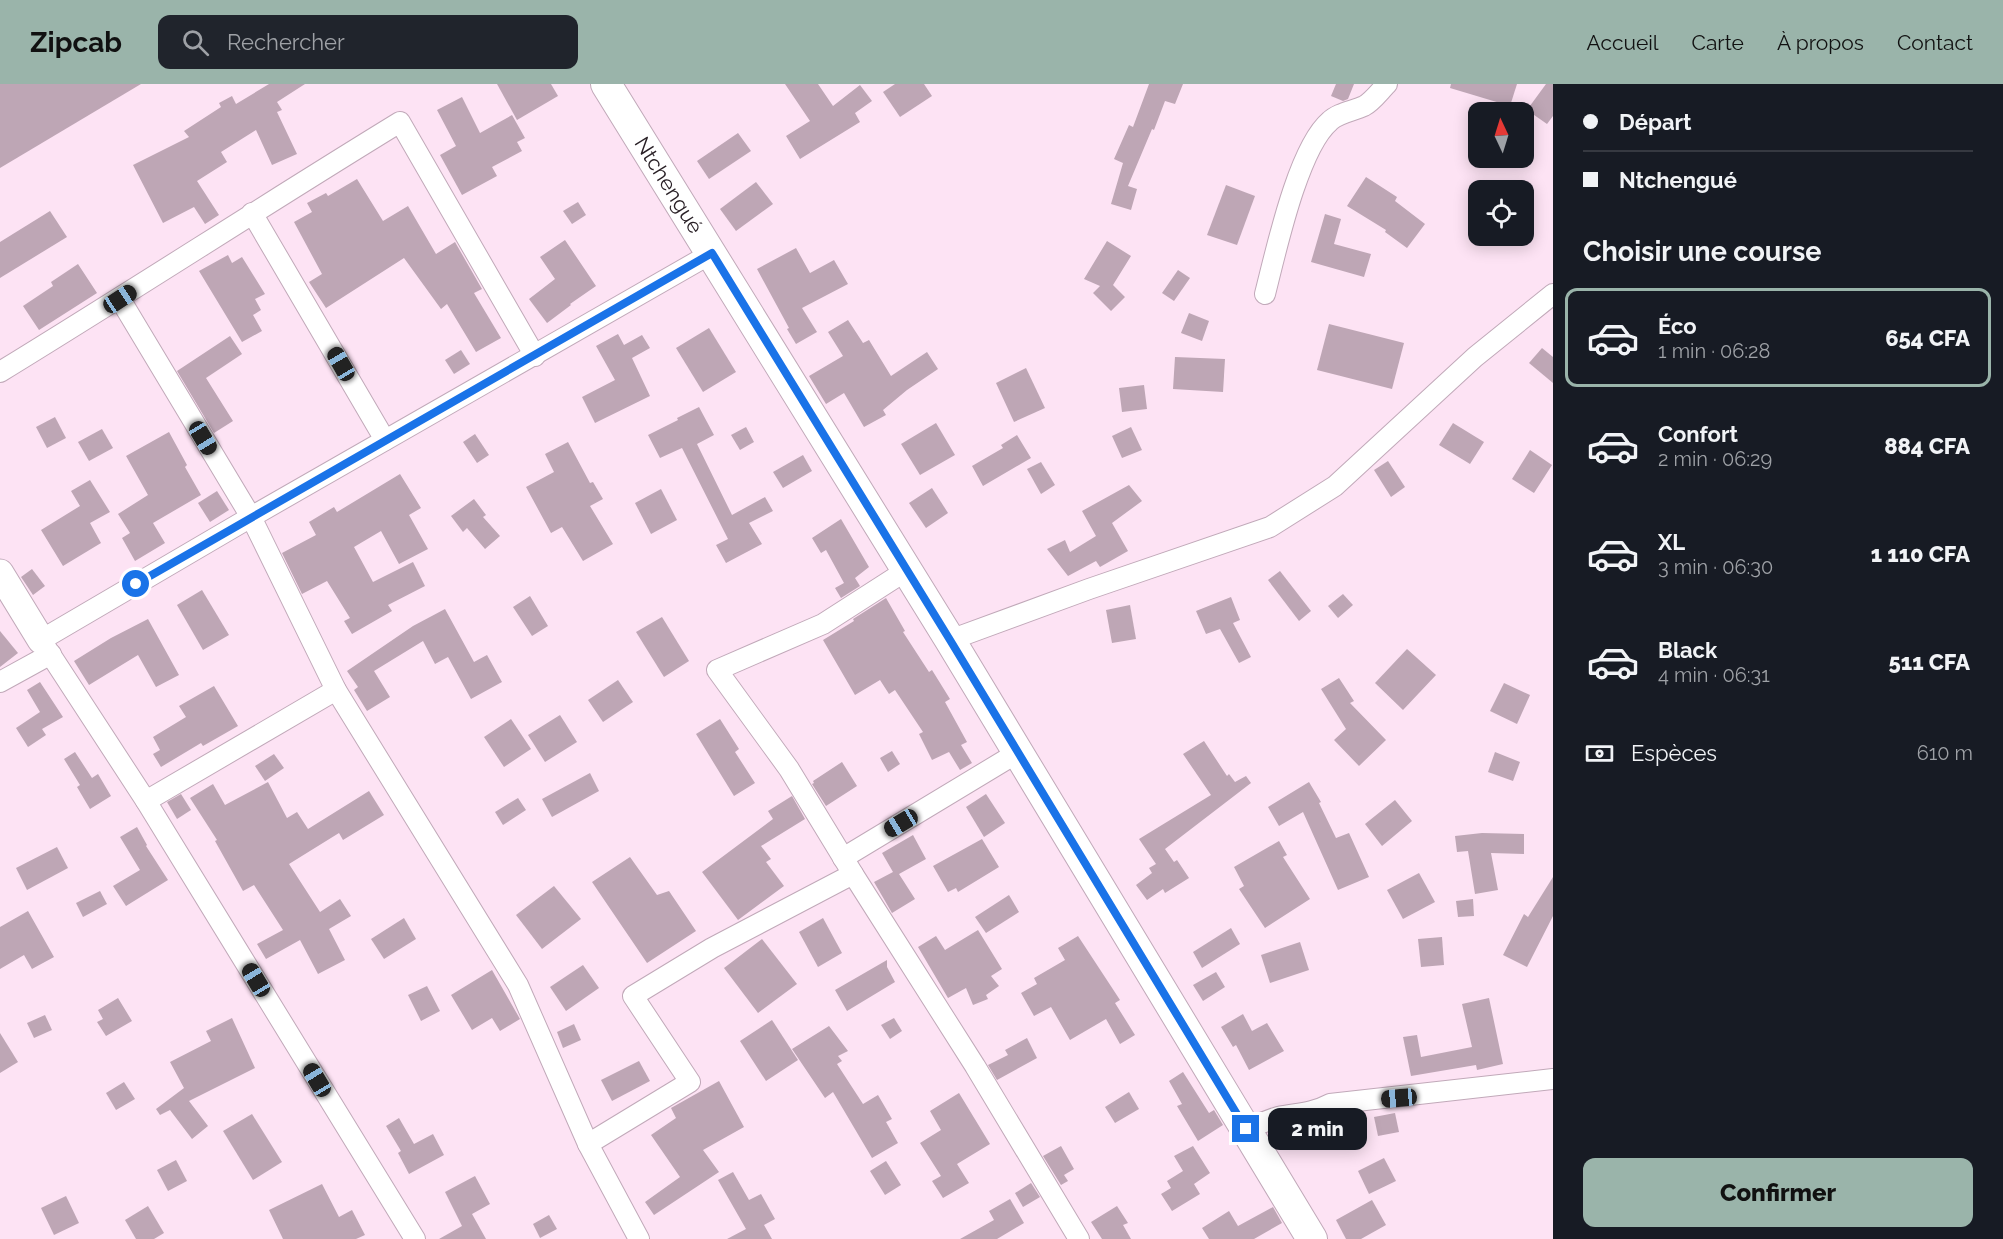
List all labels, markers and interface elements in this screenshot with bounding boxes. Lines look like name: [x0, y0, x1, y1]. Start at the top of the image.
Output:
search box: [158, 15, 578, 69]
text: Zipcab: [30, 26, 122, 59]
icon: search: [179, 26, 212, 59]
text: Rechercher: [227, 29, 345, 55]
text: Accueil: [1587, 30, 1659, 55]
text: Carte: [1692, 30, 1744, 55]
text: À propos: [1777, 30, 1864, 55]
text: Contact: [1897, 30, 1973, 55]
north arrow: [1468, 102, 1534, 168]
map controls: [1468, 102, 1534, 246]
text: Départ: [1619, 109, 1691, 135]
street label: Ntchengué: [629, 132, 709, 238]
text: Ntchengué: [1619, 167, 1737, 193]
button: locate: [1468, 180, 1534, 246]
text: Choisir une course: [1583, 236, 1821, 267]
car: [100, 282, 140, 316]
icon: car: [1586, 311, 1640, 365]
text: Éco: [1658, 313, 1697, 339]
text: 654 CFA: [1885, 325, 1970, 351]
text: 1 min · 06:28: [1658, 339, 1770, 363]
car: [324, 344, 358, 384]
car: [186, 418, 220, 458]
icon: car: [1586, 419, 1640, 473]
text: Confort: [1658, 421, 1738, 447]
text: 884 CFA: [1884, 433, 1970, 459]
text: 2 min · 06:29: [1658, 447, 1772, 471]
icon: car: [1586, 527, 1640, 581]
text: XL: [1658, 529, 1685, 555]
text: 1 110 CFA: [1871, 541, 1970, 567]
text: 3 min · 06:30: [1658, 555, 1773, 579]
route start: [122, 570, 149, 597]
icon: car: [1586, 635, 1640, 689]
text: Black: [1658, 637, 1717, 663]
text: 511 CFA: [1888, 649, 1970, 675]
text: 4 min · 06:31: [1658, 663, 1770, 687]
icon: cash: [1583, 737, 1616, 770]
text: Espèces: [1631, 740, 1717, 766]
text: 610 m: [1917, 741, 1973, 765]
car: [881, 806, 921, 840]
car: [239, 960, 273, 1000]
car: [300, 1060, 334, 1100]
car: [1380, 1087, 1418, 1109]
callout: 2 min: [1267, 1108, 1366, 1150]
route end: [1232, 1115, 1259, 1142]
text: 2 min: [1291, 1117, 1344, 1141]
button: Confirmer: [1583, 1158, 1973, 1227]

